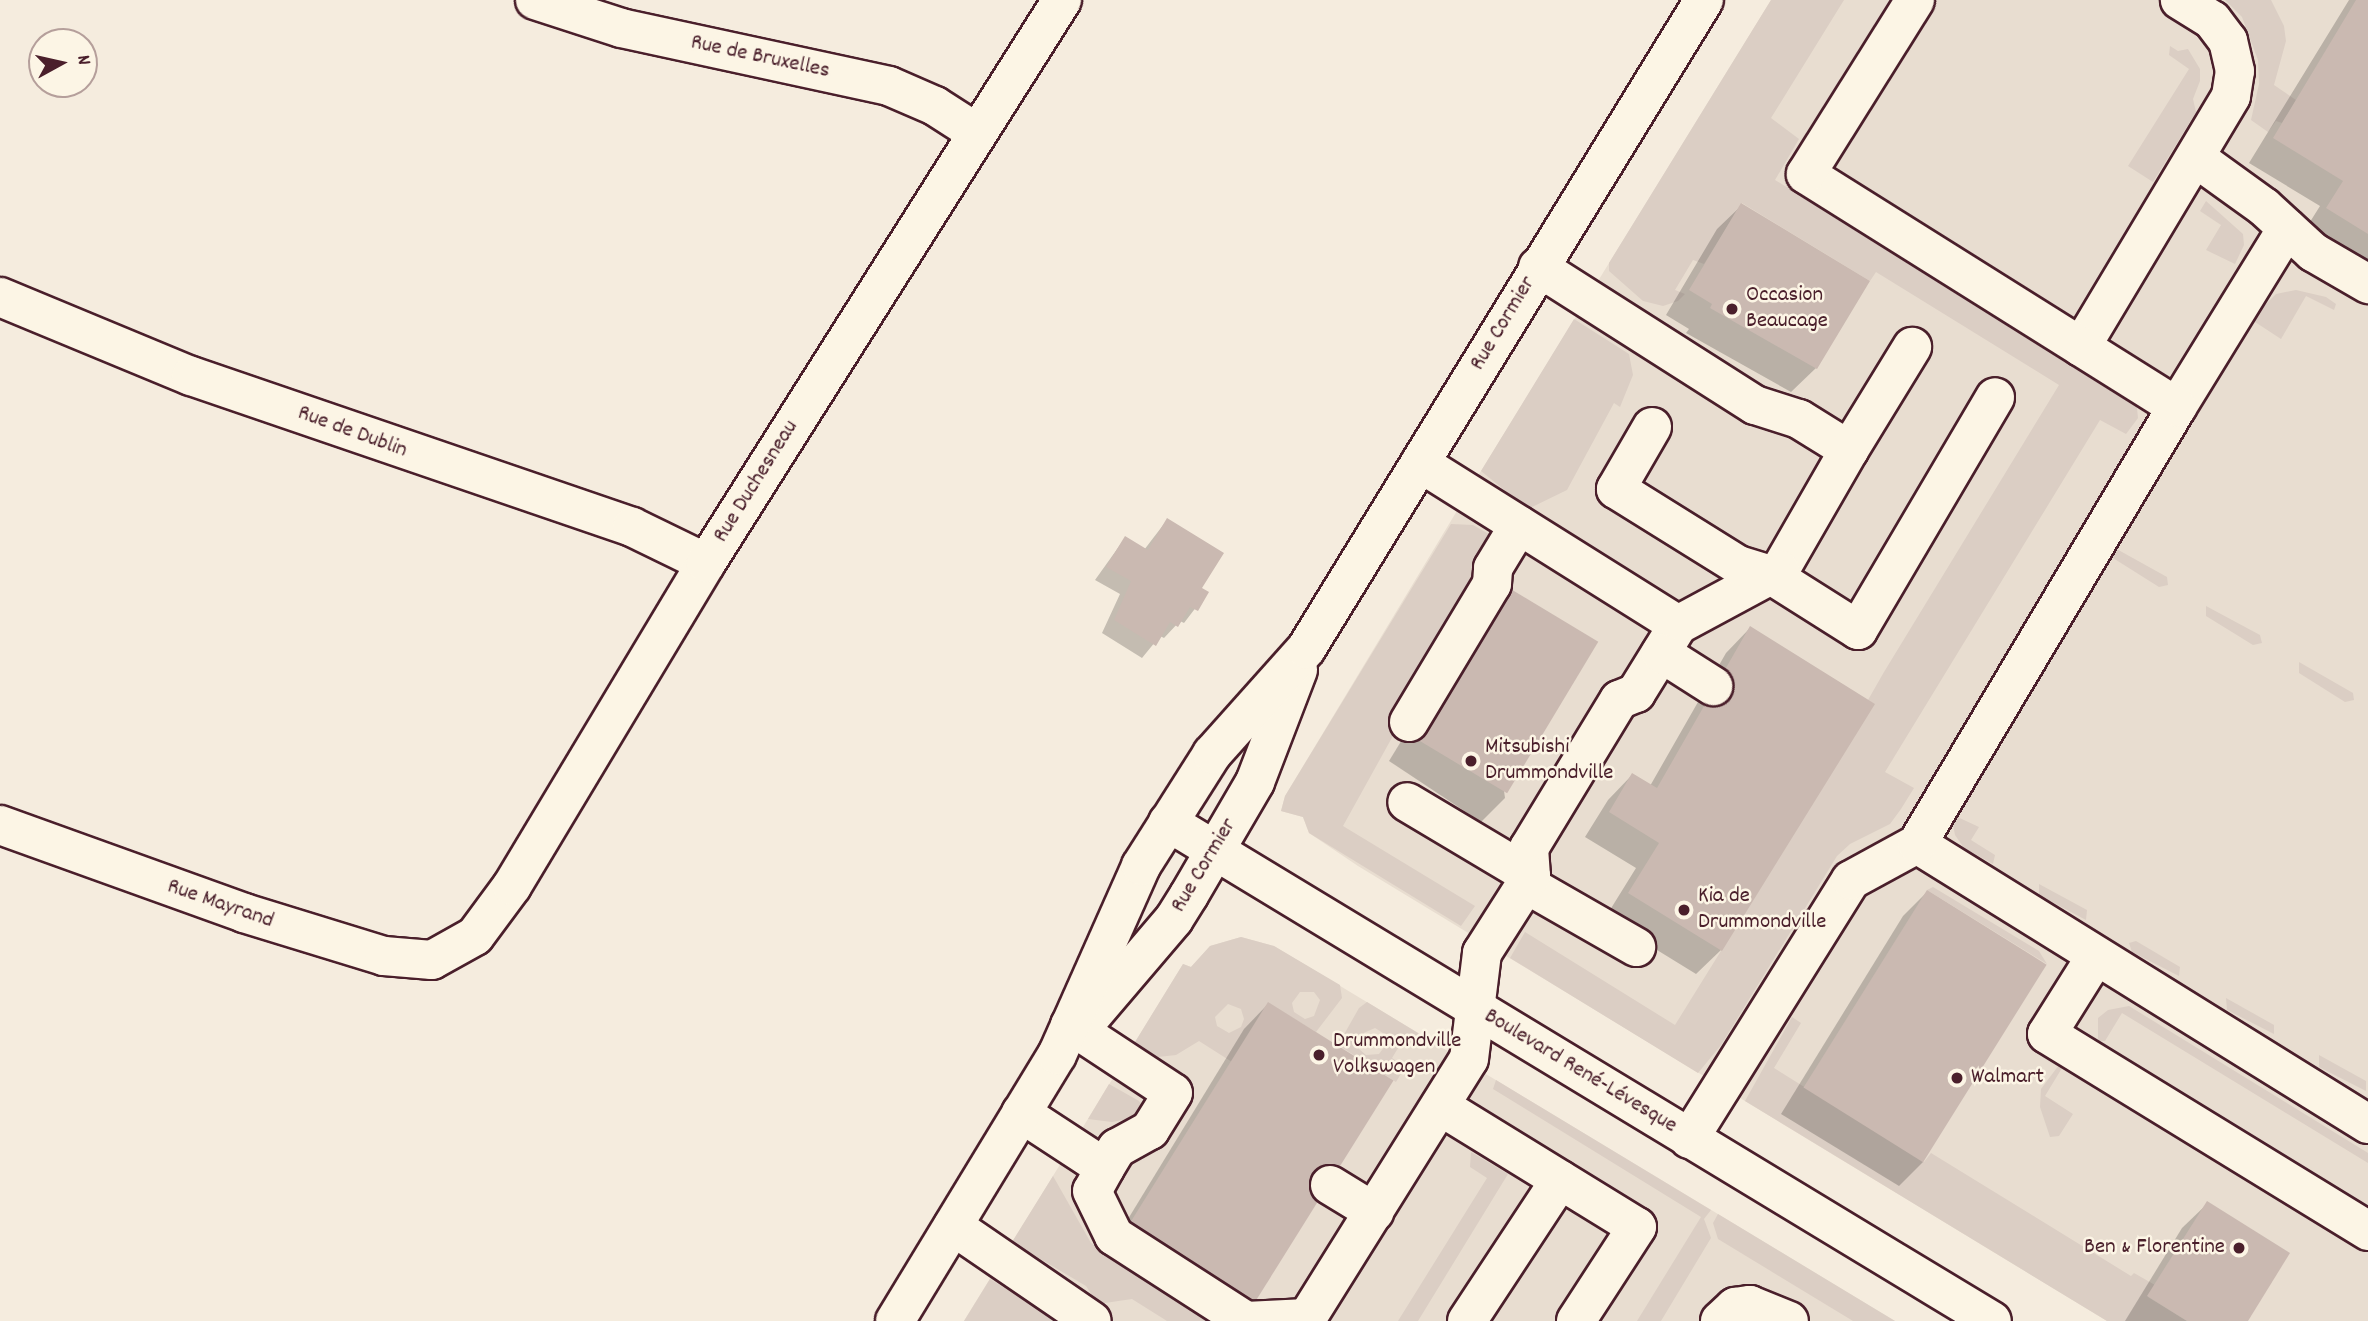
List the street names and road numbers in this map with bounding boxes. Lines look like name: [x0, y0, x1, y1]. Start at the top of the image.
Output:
street label: Rue de Bruxelles: [688, 30, 832, 86]
street label: Rue Cormier: [1465, 272, 1543, 376]
street label: Rue de Dublin: [293, 400, 411, 466]
street label: Rue Duchesneau: [708, 416, 806, 548]
street label: Rue Cormier: [1166, 814, 1244, 918]
street label: Rue Mayrand: [163, 874, 277, 936]
street label: Boulevard René-Lévesque: [1478, 1003, 1682, 1141]

